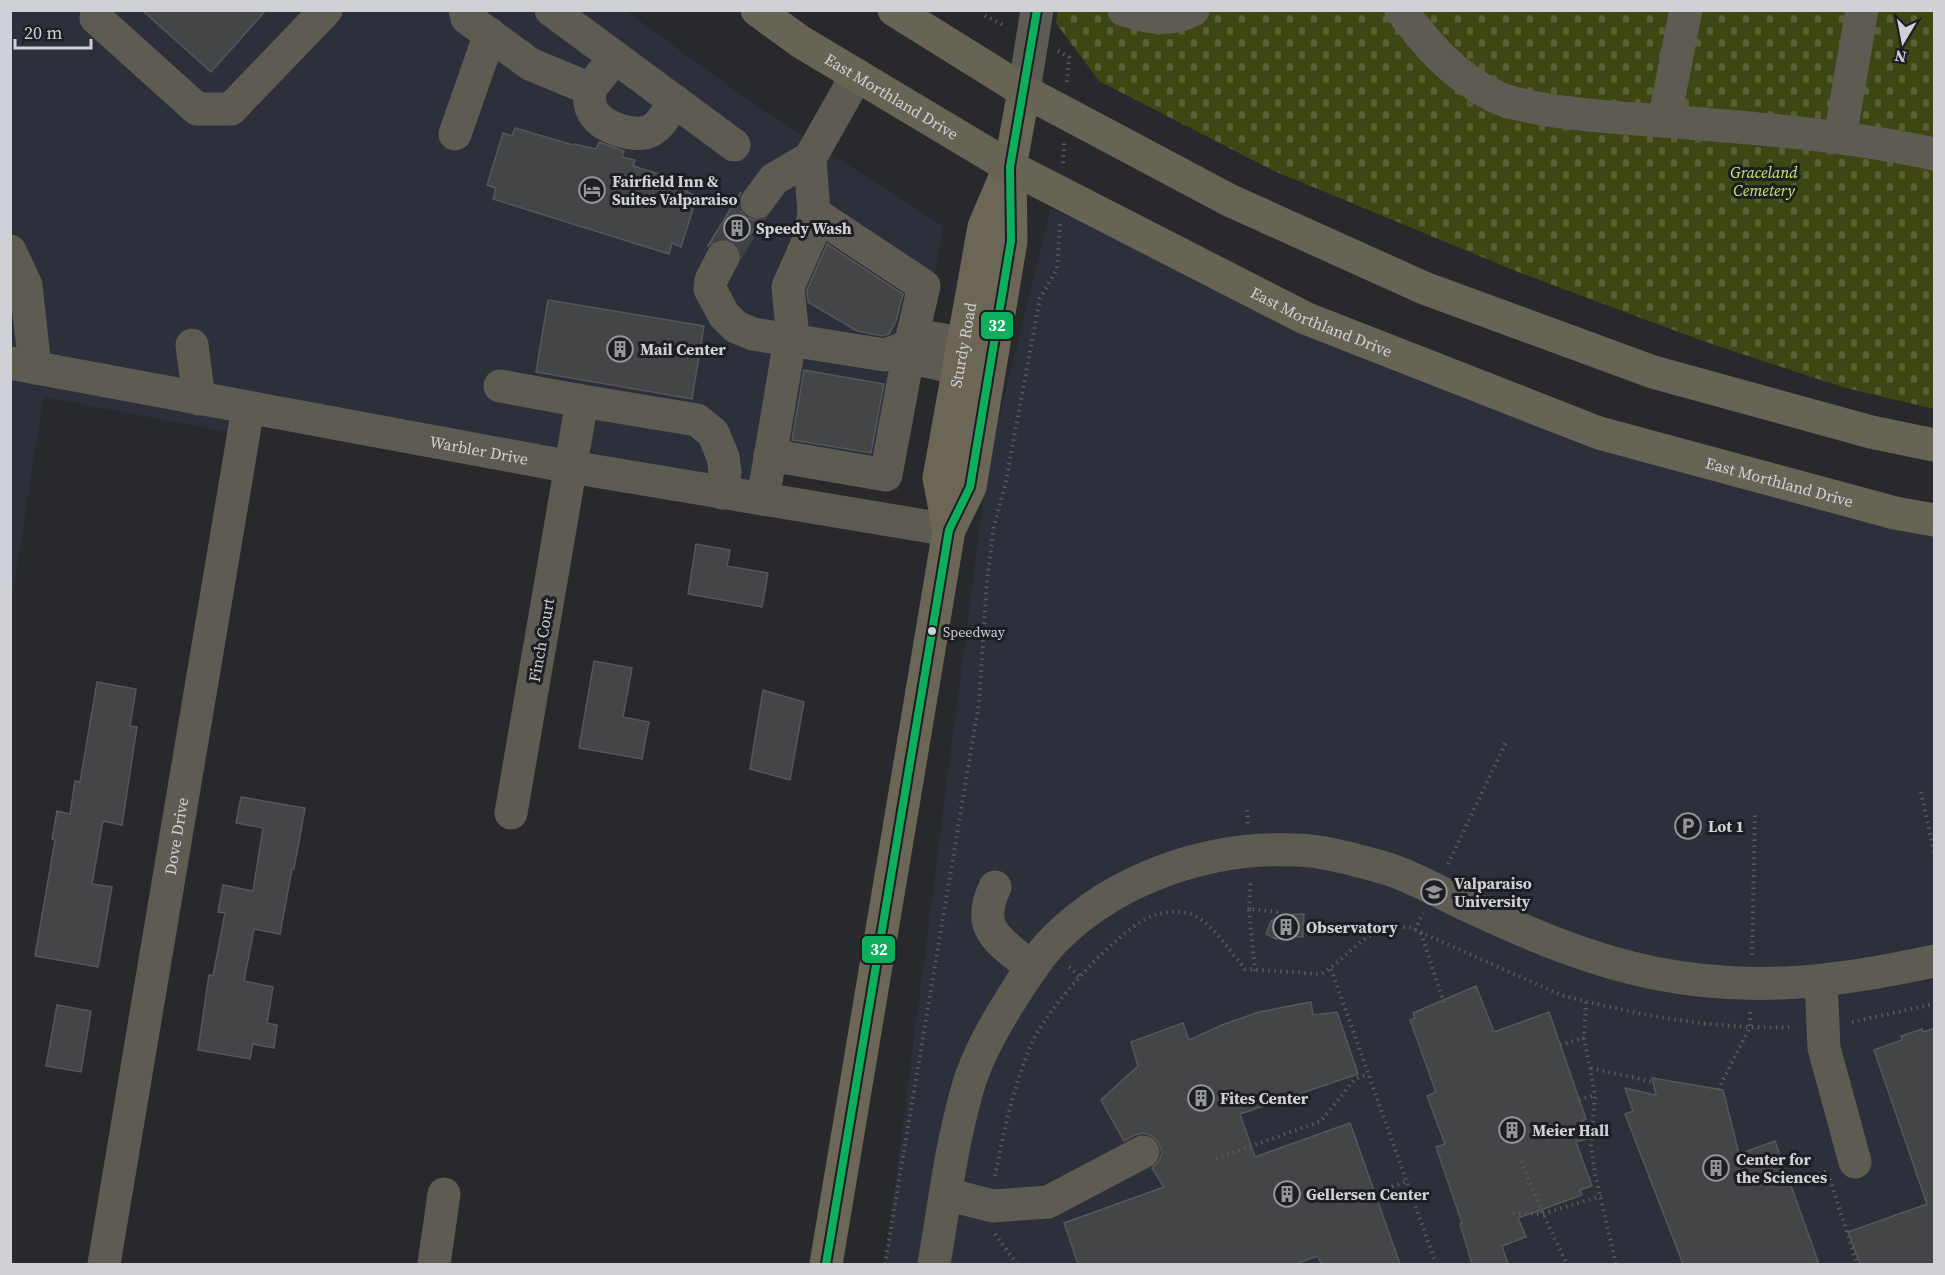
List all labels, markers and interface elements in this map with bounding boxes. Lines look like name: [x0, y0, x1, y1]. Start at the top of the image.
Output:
scale bar: [15, 12, 92, 50]
north arrow: [1873, 12, 1933, 72]
text: 20 m: [24, 20, 62, 45]
text: N: [1892, 45, 1908, 69]
street label: East Morthland Drive: [821, 48, 963, 145]
park label: Graceland Cemetery: [1730, 161, 1798, 201]
place label: Fairfield Inn & Suites Valparaiso: [612, 170, 737, 210]
hotel icon: Fairfield Inn & Suites Valparaiso: [577, 175, 607, 205]
building icon: Speedy Wash: [722, 213, 752, 243]
place label: Speedy Wash: [756, 217, 852, 239]
street label: East Morthland Drive: [1247, 281, 1395, 362]
street label: Sturdy Road: [944, 301, 981, 390]
line badge: 32: [980, 311, 1014, 340]
text: 32: [988, 314, 1006, 336]
building icon: Mail Center: [605, 334, 635, 364]
place label: Mail Center: [640, 338, 726, 360]
street label: Warbler Drive: [428, 430, 530, 470]
street label: East Morthland Drive: [1703, 451, 1856, 512]
street label: Finch Court: [523, 596, 559, 684]
place label: Speedway: [943, 622, 1006, 642]
marker: Speedway: [926, 625, 938, 637]
street label: Dove Drive: [159, 795, 193, 877]
parking icon: Lot 1: [1673, 811, 1703, 841]
place label: Lot 1: [1708, 815, 1744, 837]
place label: Valparaiso University: [1454, 872, 1532, 912]
school or university icon: Valparaiso University: [1419, 877, 1449, 907]
building icon: Observatory: [1271, 912, 1301, 942]
place label: Observatory: [1306, 916, 1398, 938]
line badge: 32: [861, 935, 896, 964]
text: 32: [870, 938, 888, 960]
building icon: Fites Center: [1186, 1083, 1216, 1113]
place label: Fites Center: [1220, 1087, 1309, 1109]
building icon: Meier Hall: [1497, 1115, 1527, 1145]
place label: Meier Hall: [1532, 1119, 1609, 1141]
place label: Center for the Sciences: [1736, 1148, 1827, 1188]
building icon: Center for the Sciences: [1701, 1153, 1731, 1183]
building icon: Gellersen Center: [1272, 1179, 1302, 1209]
place label: Gellersen Center: [1306, 1183, 1430, 1205]

